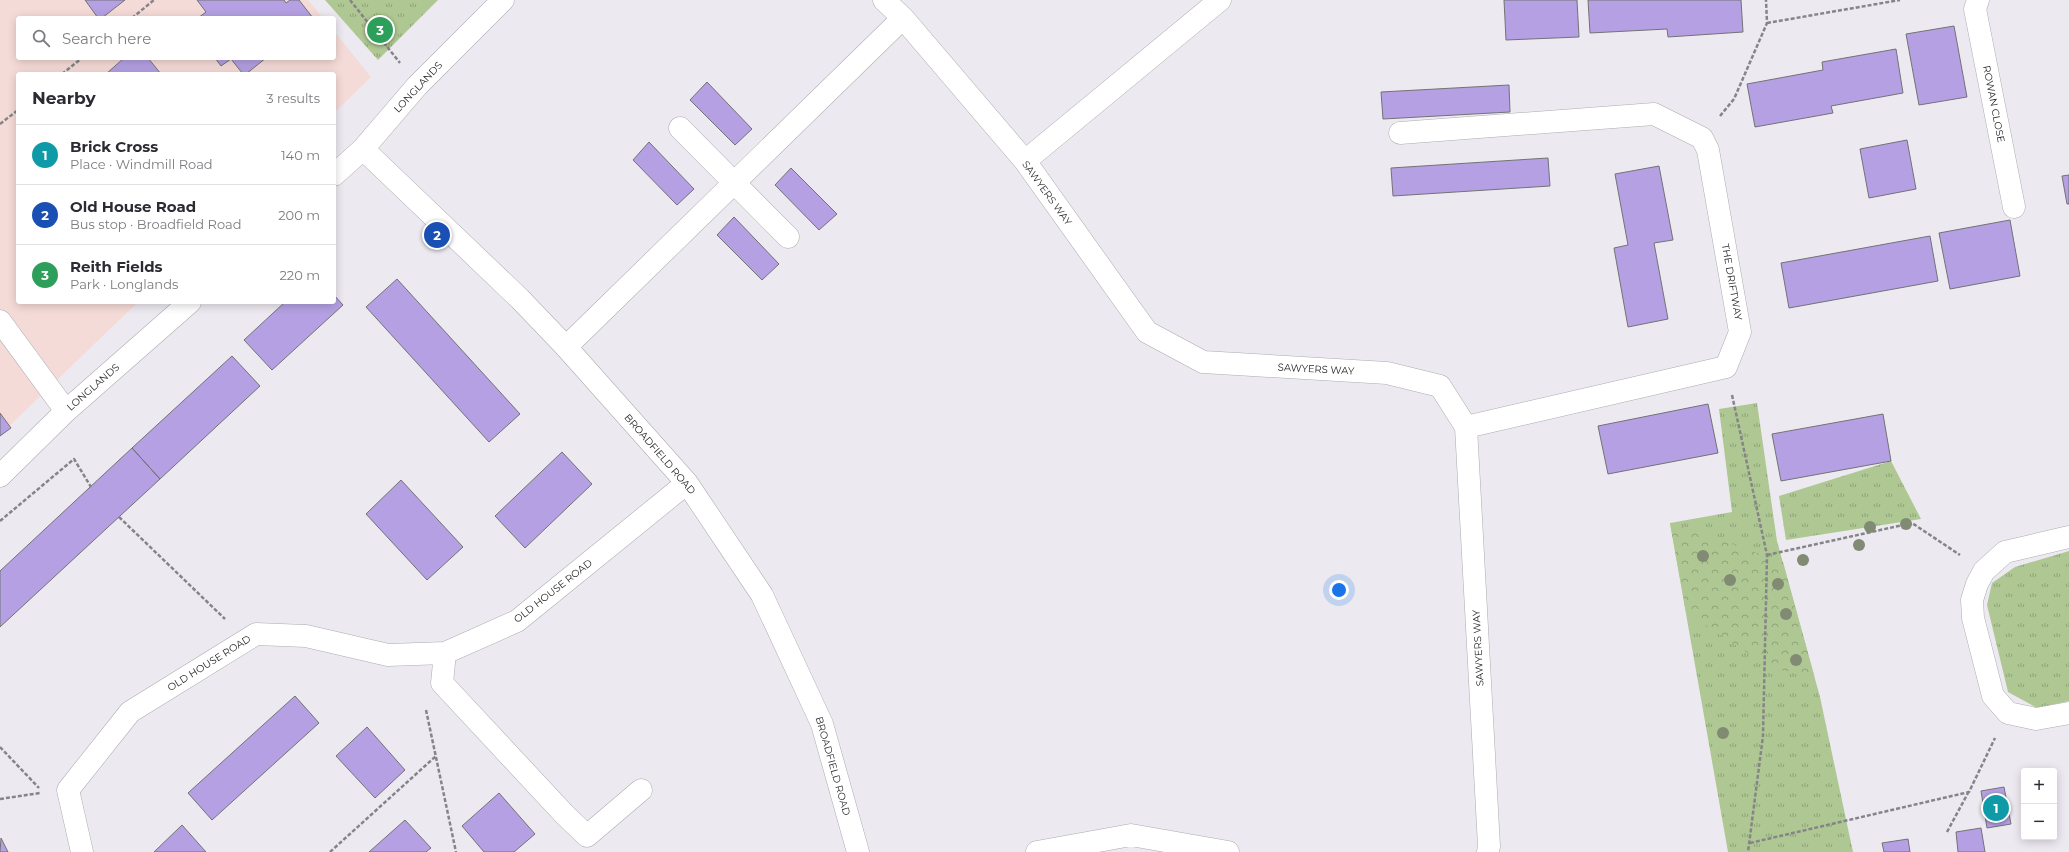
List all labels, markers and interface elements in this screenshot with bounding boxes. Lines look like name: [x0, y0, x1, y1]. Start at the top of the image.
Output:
pin: 3: [367, 15, 393, 45]
search box: [16, 16, 336, 60]
icon: search: [30, 27, 52, 49]
text: Search here: [62, 29, 151, 48]
street label: LONGLANDS: [391, 59, 445, 115]
street label: ROWAN CLOSE: [1980, 64, 2008, 144]
text: Nearby: [32, 88, 96, 108]
text: 3 results: [266, 90, 320, 106]
text: Brick Cross: [70, 137, 158, 156]
text: 1: [42, 147, 48, 163]
text: 140 m: [281, 147, 320, 163]
text: Place · Windmill Road: [70, 156, 213, 172]
street label: SAWYERS WAY: [1019, 158, 1075, 228]
text: Old House Road: [70, 197, 196, 216]
text: 2: [41, 207, 49, 223]
text: 200 m: [278, 207, 320, 223]
text: Bus stop · Broadfield Road: [70, 216, 242, 232]
pin: 2: [424, 220, 450, 250]
street label: THE DRIFTWAY: [1719, 243, 1745, 322]
text: Reith Fields: [70, 257, 163, 276]
text: 3: [41, 267, 49, 283]
text: 220 m: [279, 267, 320, 283]
text: Park · Longlands: [70, 276, 178, 292]
street label: LONGLANDS: [64, 361, 122, 413]
street label: SAWYERS WAY: [1277, 361, 1355, 378]
street label: BROADFIELD ROAD: [622, 411, 698, 497]
street label: OLD HOUSE ROAD: [511, 556, 595, 626]
your location: [1329, 580, 1349, 600]
street label: SAWYERS WAY: [1469, 609, 1486, 687]
street label: OLD HOUSE ROAD: [165, 632, 253, 694]
street label: BROADFIELD ROAD: [813, 715, 853, 817]
map controls: [2021, 768, 2057, 840]
button: +: [2021, 768, 2057, 804]
pin: 1: [1983, 793, 2009, 823]
button: −: [2021, 804, 2057, 840]

